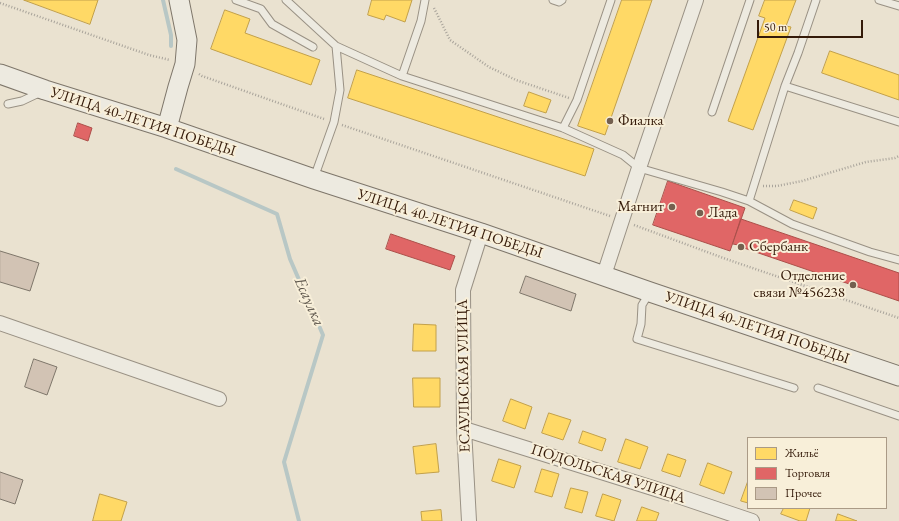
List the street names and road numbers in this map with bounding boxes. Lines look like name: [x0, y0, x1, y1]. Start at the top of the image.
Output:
street label: УЛИЦА 40-ЛЕТИЯ ПОБЕДЫ: [48, 83, 238, 161]
street label: УЛИЦА 40-ЛЕТИЯ ПОБЕДЫ: [355, 185, 545, 263]
street label: УЛИЦА 40-ЛЕТИЯ ПОБЕДЫ: [662, 288, 852, 368]
street label: ЕСАУЛЬСКАЯ УЛИЦА: [454, 299, 474, 453]
street label: ПОДОЛЬСКАЯ УЛИЦА: [528, 440, 688, 508]

